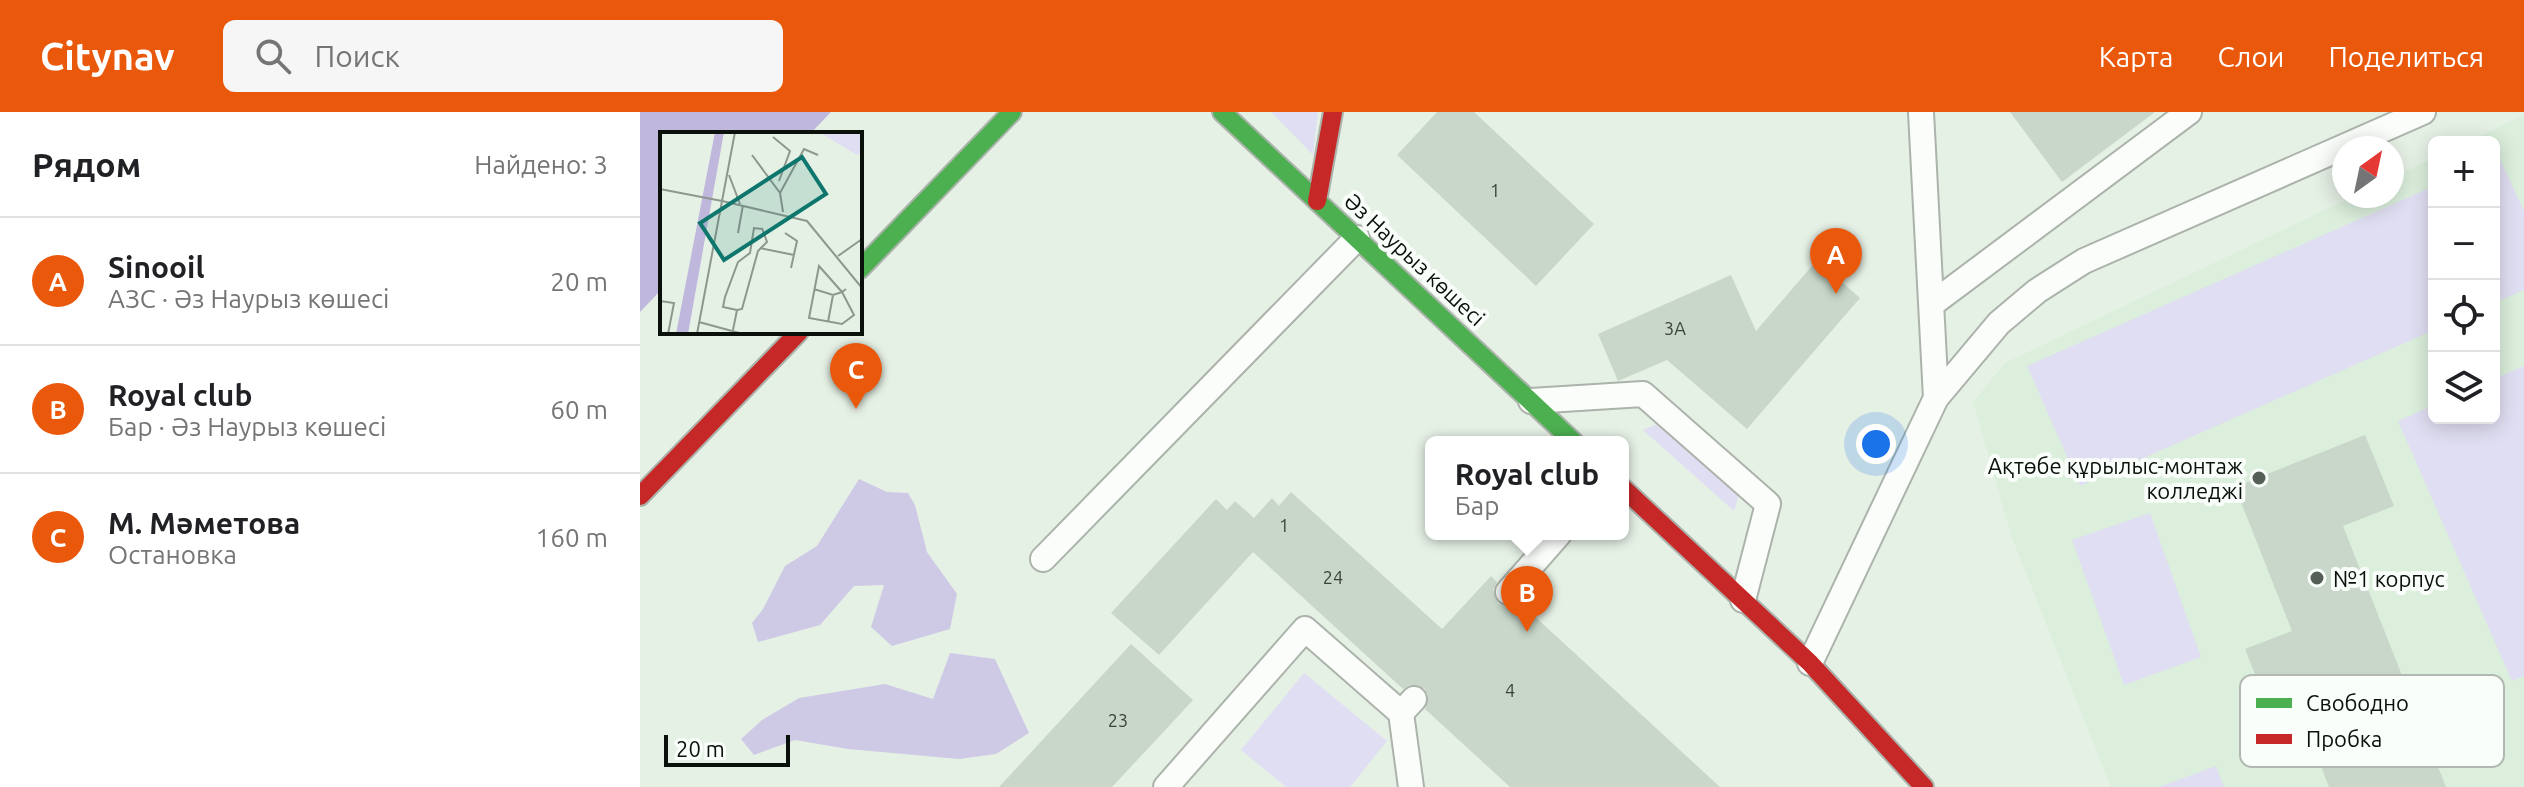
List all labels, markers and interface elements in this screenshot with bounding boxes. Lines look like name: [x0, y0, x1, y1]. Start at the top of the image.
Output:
search box: [223, 20, 783, 92]
icon: search: [251, 34, 295, 78]
text: Citynav: [40, 35, 175, 77]
text: Поиск: [315, 39, 400, 73]
text: Карта: [2099, 41, 2173, 72]
text: Слои: [2217, 41, 2284, 72]
text: Поделиться: [2328, 41, 2484, 72]
inset map: [660, 132, 862, 334]
north arrow: [2332, 136, 2404, 208]
map controls: [2428, 136, 2500, 424]
button: +: [2428, 136, 2500, 208]
text: Рядом: [32, 145, 141, 183]
text: Найдено: 3: [474, 150, 608, 179]
house number: 1: [1490, 180, 1500, 200]
street label: Әз Наурыз көшесі: [1340, 188, 1490, 330]
button: −: [2428, 208, 2500, 280]
pin: A: [1810, 228, 1862, 294]
text: Sinooil: [108, 250, 204, 284]
text: A: [49, 267, 67, 296]
text: 20 m: [550, 267, 608, 296]
button: locate: [2428, 280, 2500, 352]
text: АЗС · Әз Наурыз көшесі: [108, 284, 389, 313]
house number: 3А: [1664, 318, 1686, 338]
pin: C: [830, 343, 882, 409]
button: layers: [2428, 352, 2500, 424]
text: Royal club: [108, 378, 252, 412]
text: B: [49, 395, 67, 424]
text: 60 m: [550, 395, 608, 424]
text: Бар · Әз Наурыз көшесі: [108, 412, 386, 441]
your location: [1856, 424, 1896, 464]
popup: [1425, 436, 1629, 540]
place label: Ақтөбе құрылыс-монтаж колледжі: [1988, 453, 2243, 503]
text: Royal club: [1455, 457, 1599, 491]
marker: Ақтөбе құрылыс-монтаж колледжі: [2250, 469, 2268, 487]
text: Бар: [1455, 491, 1499, 520]
text: М. Мәметова: [108, 506, 300, 540]
house number: 1: [1279, 515, 1289, 535]
text: C: [50, 523, 66, 552]
text: 160 m: [536, 523, 608, 552]
text: Остановка: [108, 540, 237, 569]
pin: B: [1501, 566, 1553, 632]
place label: №1 корпус: [2333, 566, 2445, 591]
house number: 24: [1323, 567, 1343, 587]
marker: №1 корпус: [2308, 569, 2326, 587]
legend: [2240, 675, 2504, 767]
house number: 4: [1505, 680, 1515, 700]
text: Свободно: [2306, 690, 2409, 715]
house number: 23: [1108, 710, 1128, 730]
text: Пробка: [2306, 726, 2382, 751]
scale bar: [664, 731, 790, 767]
text: 20 m: [676, 736, 725, 761]

